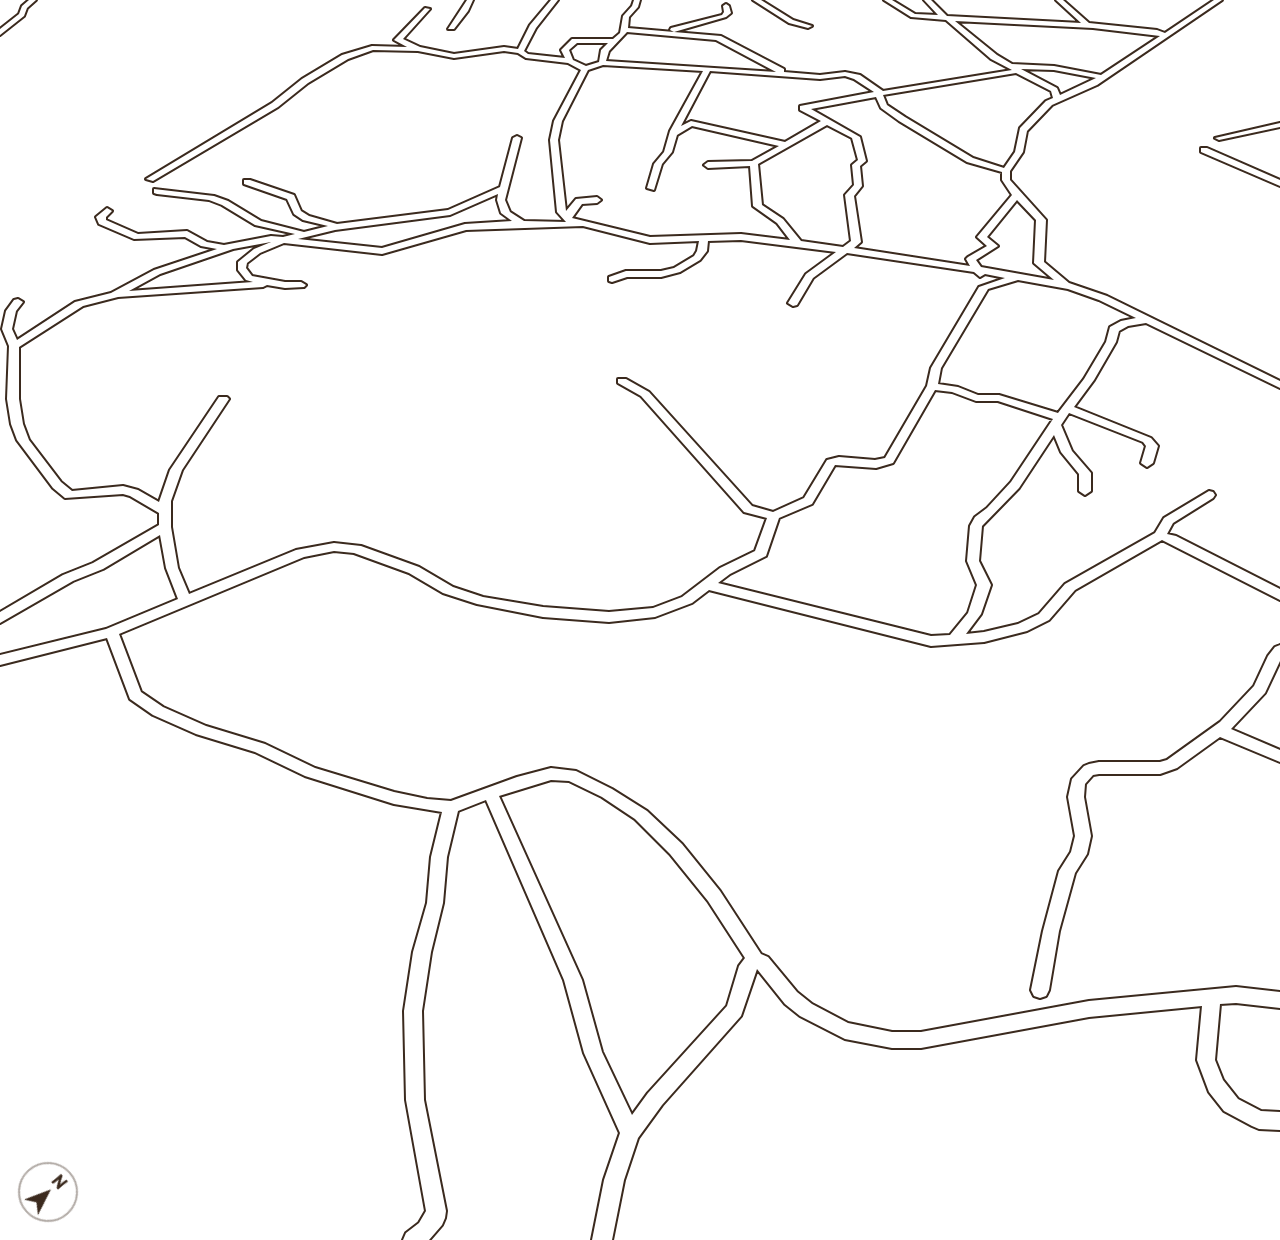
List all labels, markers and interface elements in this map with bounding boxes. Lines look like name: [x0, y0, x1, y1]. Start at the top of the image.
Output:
north arrow: [18, 1162, 78, 1222]
text: N: [47, 1169, 73, 1194]

